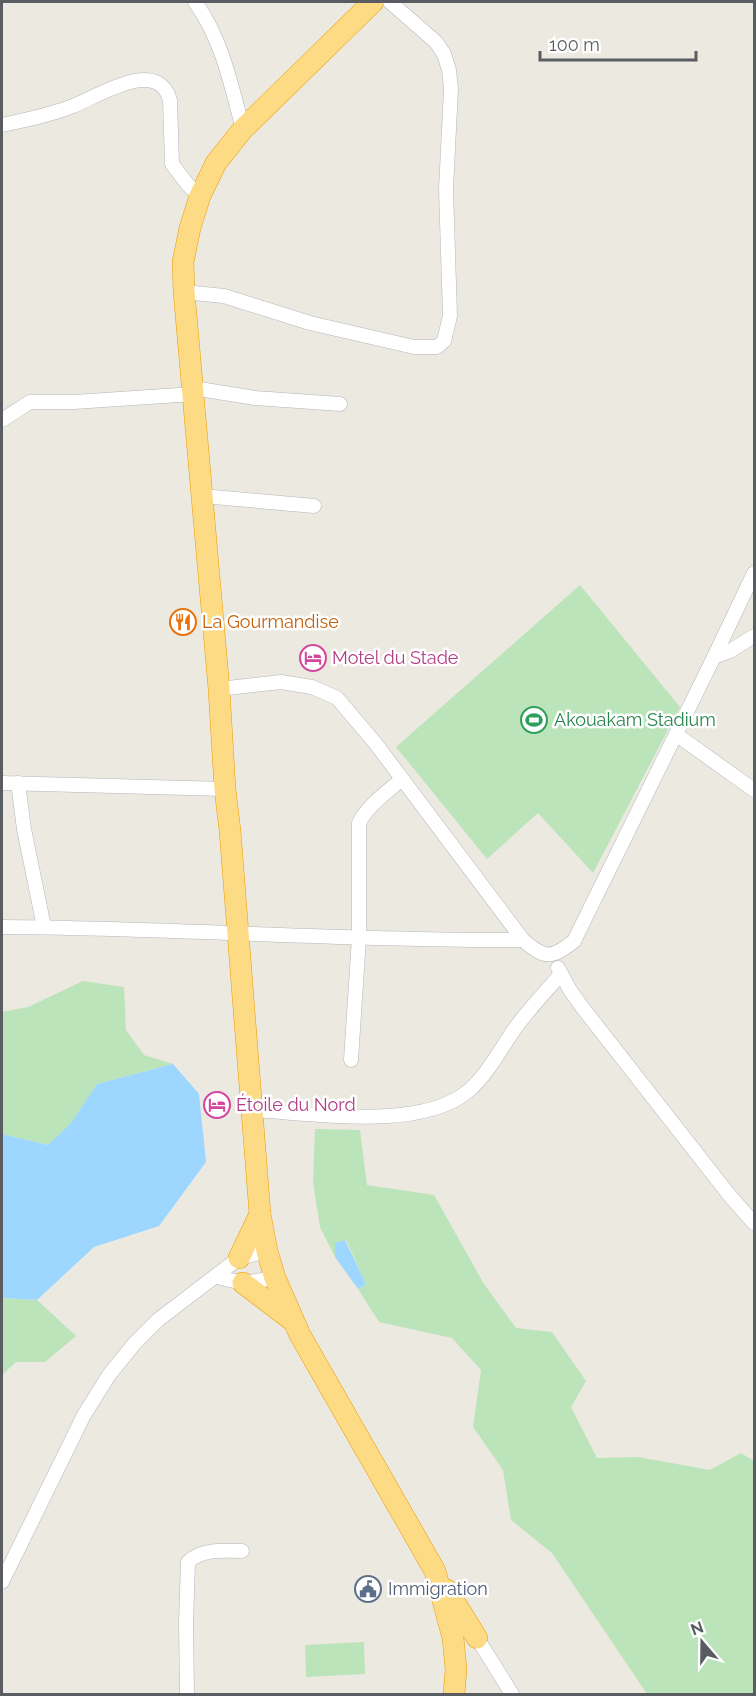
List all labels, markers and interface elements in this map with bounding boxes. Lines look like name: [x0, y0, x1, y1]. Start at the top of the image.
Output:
scale bar: [540, 24, 696, 62]
text: 100 m: [549, 34, 600, 55]
restaurant icon: La Gourmandise: [168, 607, 198, 637]
place label: La Gourmandise: [202, 611, 339, 632]
hotel icon: Motel du Stade: [298, 643, 328, 673]
place label: Motel du Stade: [332, 647, 459, 668]
sports icon: Akouakam Stadium: [519, 705, 549, 735]
place label: Akouakam Stadium: [554, 709, 716, 730]
hotel icon: Étoile du Nord: [202, 1090, 232, 1120]
place label: Étoile du Nord: [236, 1093, 356, 1115]
public building icon: Immigration: [353, 1574, 383, 1604]
place label: Immigration: [388, 1578, 488, 1599]
north arrow: [672, 1612, 732, 1672]
text: N: [688, 1617, 706, 1639]

